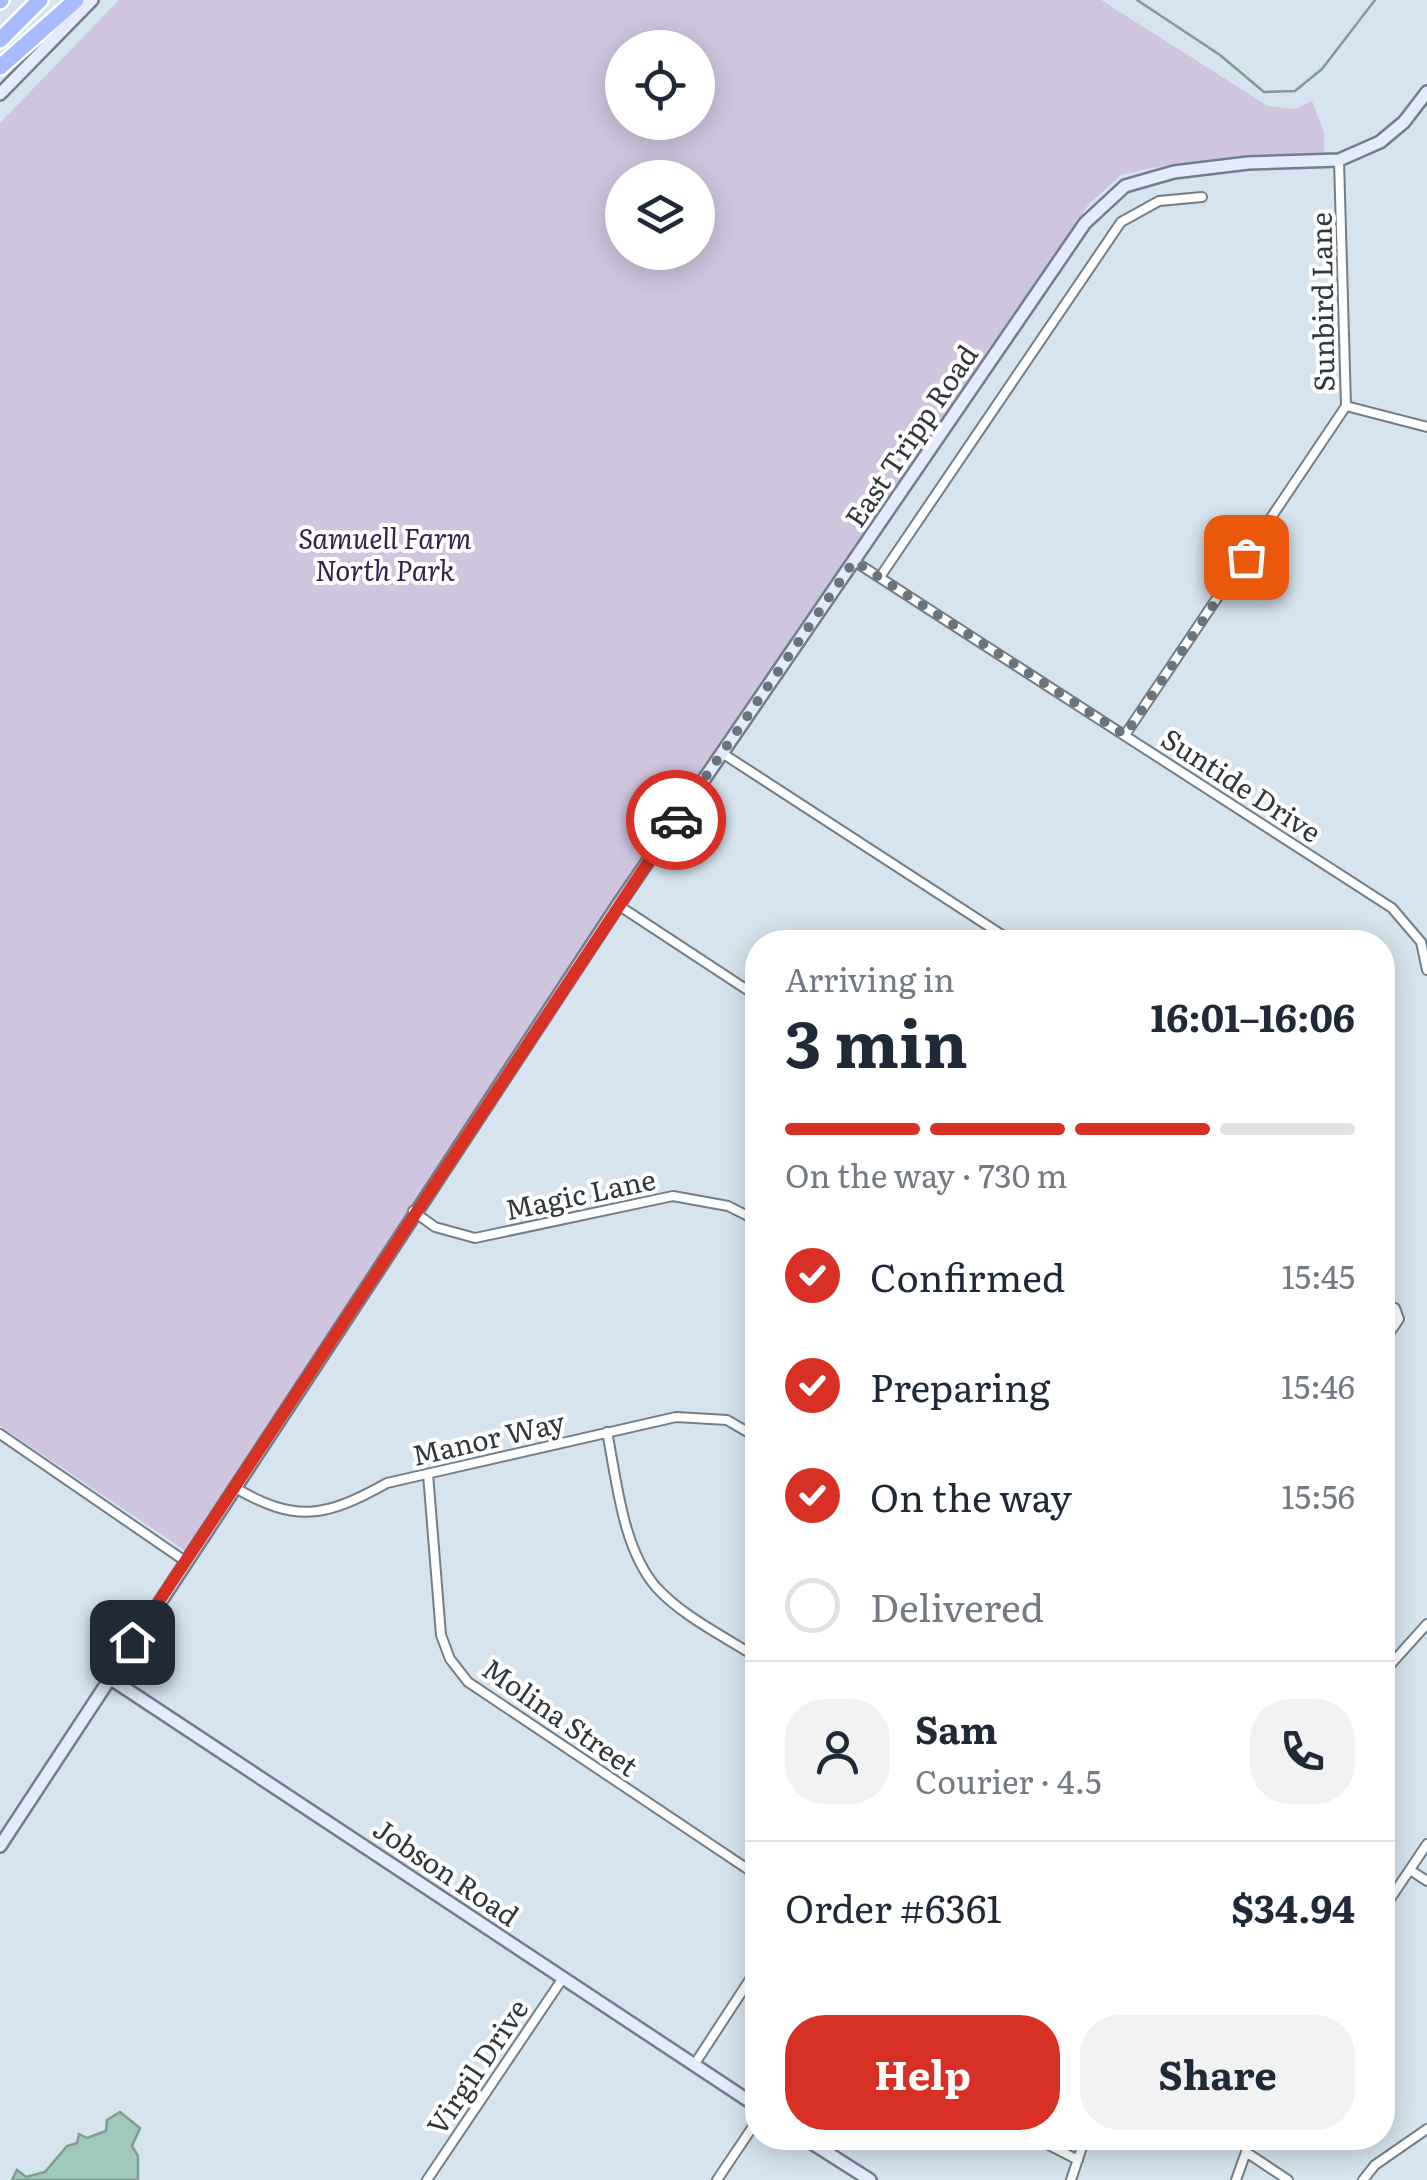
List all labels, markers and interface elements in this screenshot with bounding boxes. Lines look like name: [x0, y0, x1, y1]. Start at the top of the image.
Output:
map controls: [605, 30, 715, 270]
button: locate: [605, 30, 715, 140]
button: layers: [605, 160, 715, 270]
street label: Sunbird Lane: [1298, 212, 1344, 392]
street label: East Tripp Road: [833, 335, 987, 535]
pin: [1204, 515, 1289, 600]
park label: Samuell Farm North Park: [298, 516, 472, 590]
icon: bag: [1219, 530, 1274, 585]
street label: Suntide Drive: [1154, 717, 1330, 851]
courier: [626, 770, 726, 870]
icon: car: [649, 793, 704, 848]
text: Arriving in: [785, 954, 955, 1002]
text: 16:01–16:06: [1150, 987, 1355, 1044]
text: 3 min: [785, 991, 968, 1088]
text: On the way · 730 m: [785, 1150, 1068, 1198]
street label: Magic Lane: [501, 1157, 659, 1229]
text: Confirmed: [870, 1247, 1065, 1304]
icon: check: [785, 1248, 840, 1303]
text: 15:45: [1282, 1251, 1355, 1299]
text: Preparing: [870, 1357, 1050, 1414]
icon: check: [785, 1358, 840, 1413]
text: 15:46: [1281, 1361, 1355, 1409]
street label: Manor Way: [408, 1399, 569, 1475]
text: On the way: [870, 1467, 1072, 1524]
icon: check: [785, 1468, 840, 1523]
text: 15:56: [1282, 1471, 1355, 1519]
text: Delivered: [870, 1577, 1044, 1634]
pin: [90, 1600, 175, 1685]
icon: home: [105, 1615, 160, 1670]
street label: Molina Street: [475, 1647, 648, 1786]
button: person: [785, 1699, 890, 1804]
text: Sam: [915, 1699, 998, 1756]
button: phone: [1250, 1699, 1355, 1804]
text: Courier · 4.5: [915, 1756, 1101, 1804]
street label: Jobson Road: [366, 1807, 528, 1935]
text: Order #6361: [785, 1878, 1002, 1935]
text: $34.94: [1231, 1878, 1355, 1935]
street label: Virgil Drive: [415, 1989, 537, 2143]
button: Help: [785, 2015, 1060, 2130]
button: Share: [1080, 2015, 1355, 2130]

